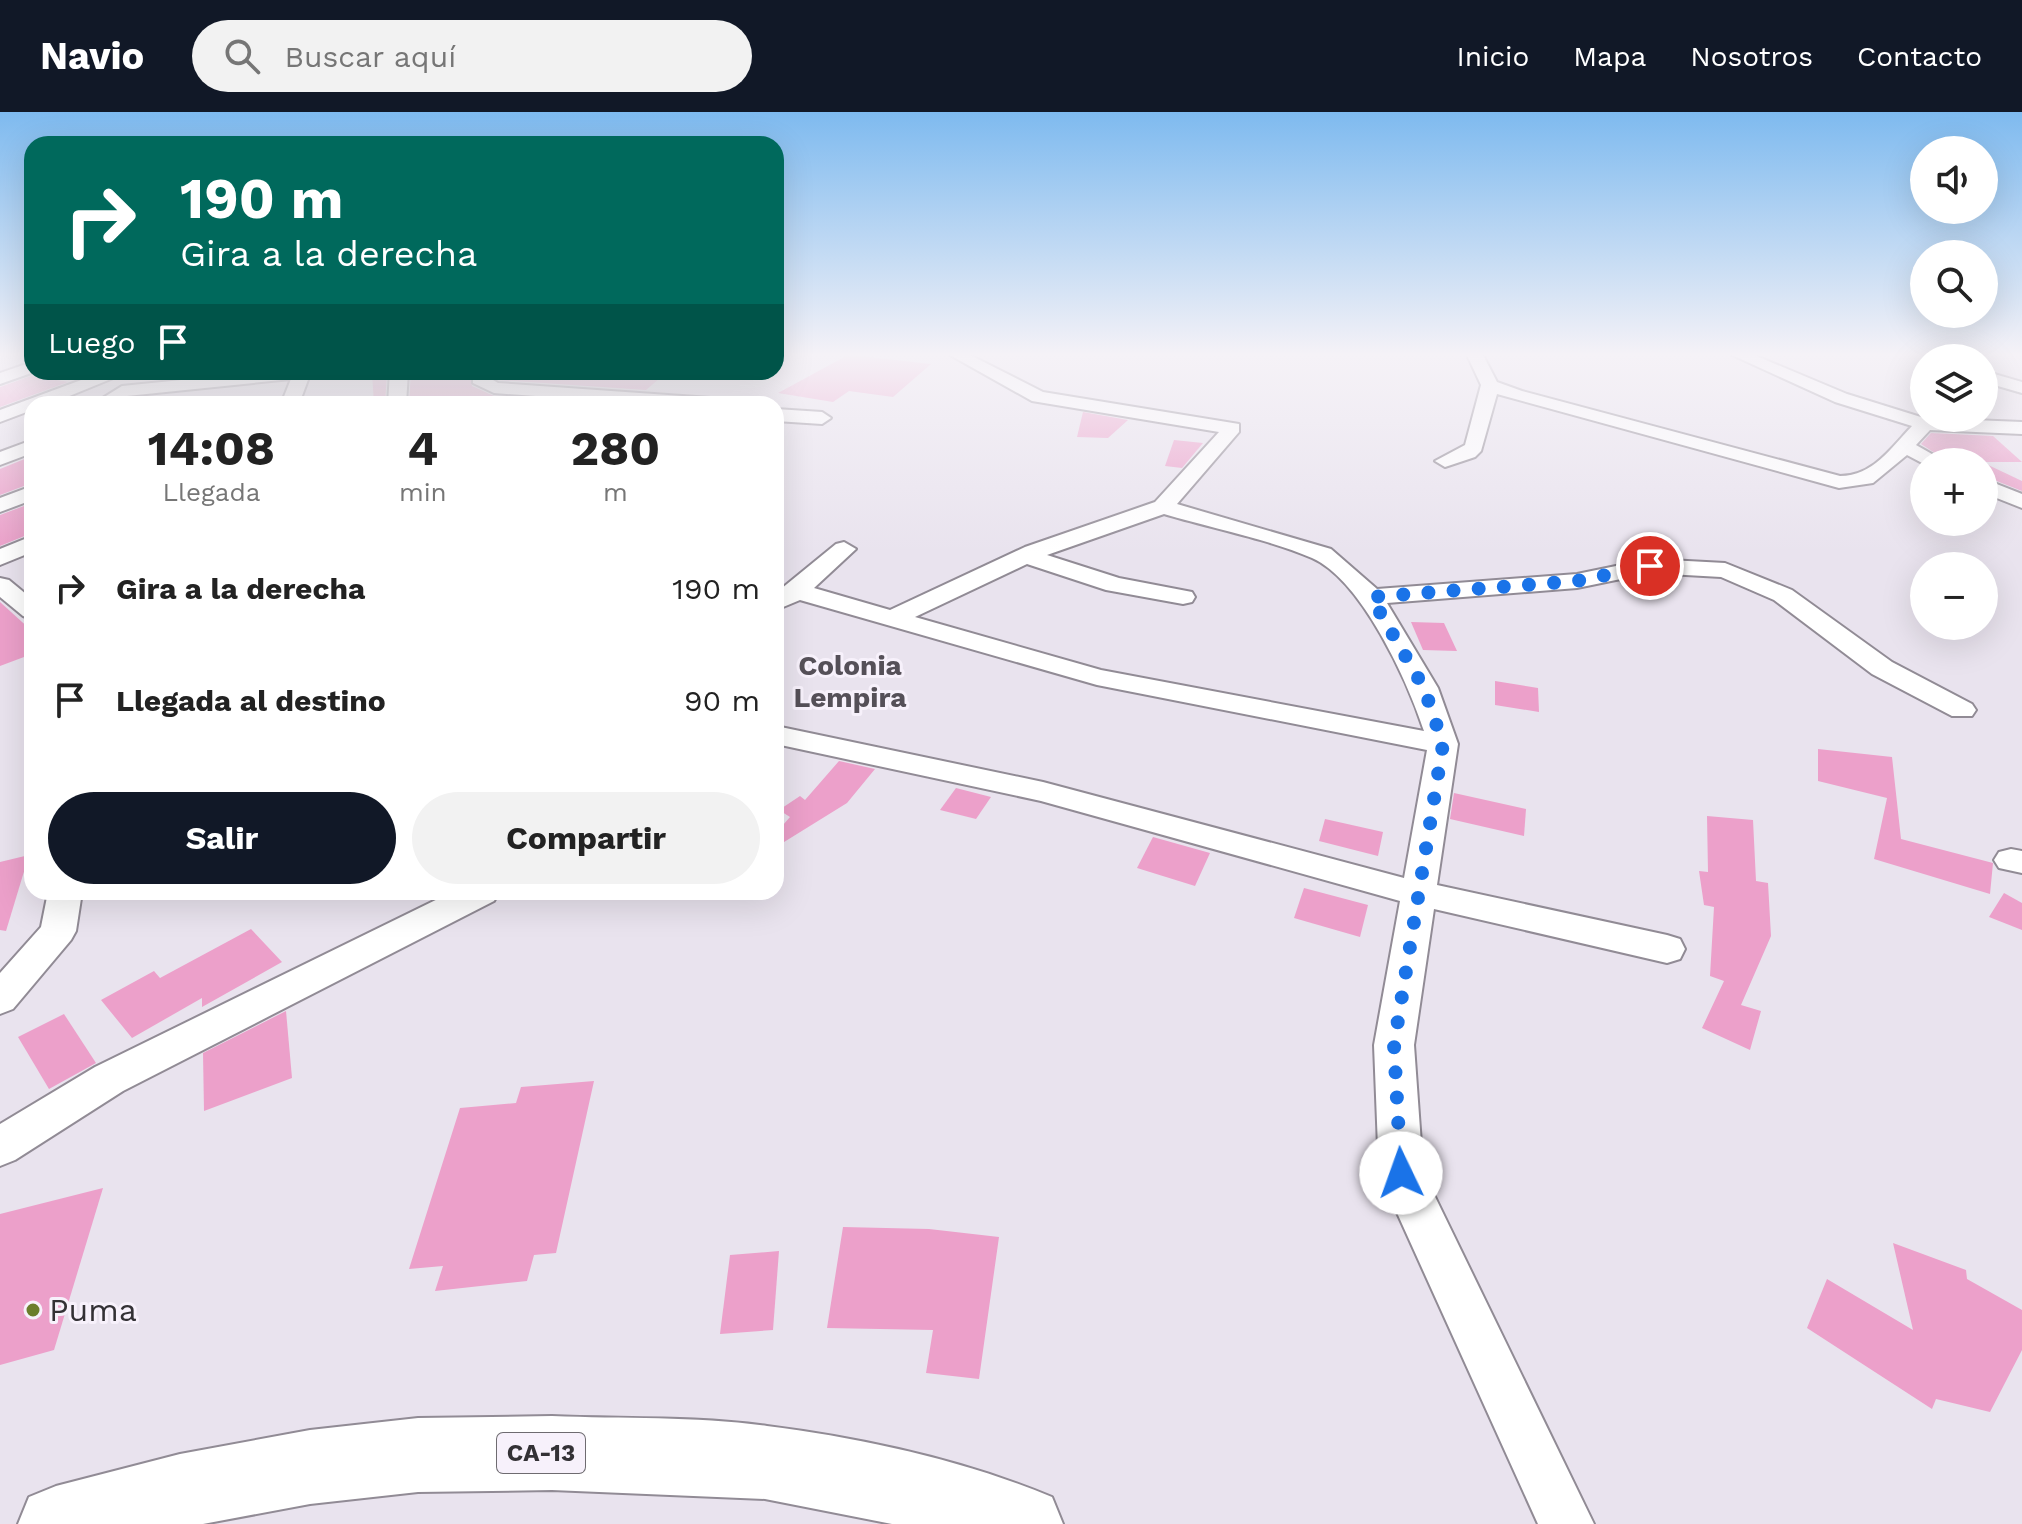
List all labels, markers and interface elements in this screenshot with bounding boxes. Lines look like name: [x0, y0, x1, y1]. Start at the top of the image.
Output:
search box: [192, 20, 752, 92]
text: Navio: [40, 34, 144, 78]
icon: search: [220, 34, 264, 78]
text: Buscar aquí: [284, 39, 456, 74]
text: Inicio: [1457, 40, 1529, 73]
text: Mapa: [1573, 40, 1646, 73]
text: Nosotros: [1690, 40, 1813, 73]
text: Contacto: [1857, 40, 1982, 73]
map controls: [1910, 136, 1998, 640]
button: sound: [1910, 136, 1998, 224]
text: 190 m: [180, 166, 343, 232]
icon: right: [48, 168, 152, 272]
text: Gira a la derecha: [180, 233, 477, 275]
button: search: [1910, 240, 1998, 328]
icon: arrive: [151, 320, 195, 364]
text: Luego: [48, 325, 135, 360]
button: layers: [1910, 344, 1998, 432]
text: 14:08: [148, 420, 275, 477]
text: 4: [407, 420, 438, 477]
text: 280: [571, 420, 660, 477]
button: +: [1910, 448, 1998, 536]
text: Llegada: [162, 477, 260, 507]
text: min: [399, 477, 447, 507]
text: m: [603, 477, 628, 507]
pin: [1616, 532, 1684, 600]
icon: arrive: [1628, 544, 1672, 588]
button: −: [1910, 552, 1998, 640]
icon: right: [48, 566, 92, 610]
text: Gira a la derecha: [116, 571, 365, 606]
text: 190 m: [672, 571, 760, 606]
district label: Colonia Lempira: [793, 649, 907, 714]
icon: arrive: [48, 678, 92, 722]
text: Llegada al destino: [116, 683, 386, 718]
text: 90 m: [684, 683, 760, 718]
button: Salir: [48, 792, 396, 884]
button: Compartir: [412, 792, 760, 884]
position arrow: [1359, 1131, 1443, 1215]
place label: Puma: [49, 1291, 137, 1329]
marker: Puma: [24, 1301, 42, 1319]
road number: CA-13: [497, 1433, 585, 1473]

